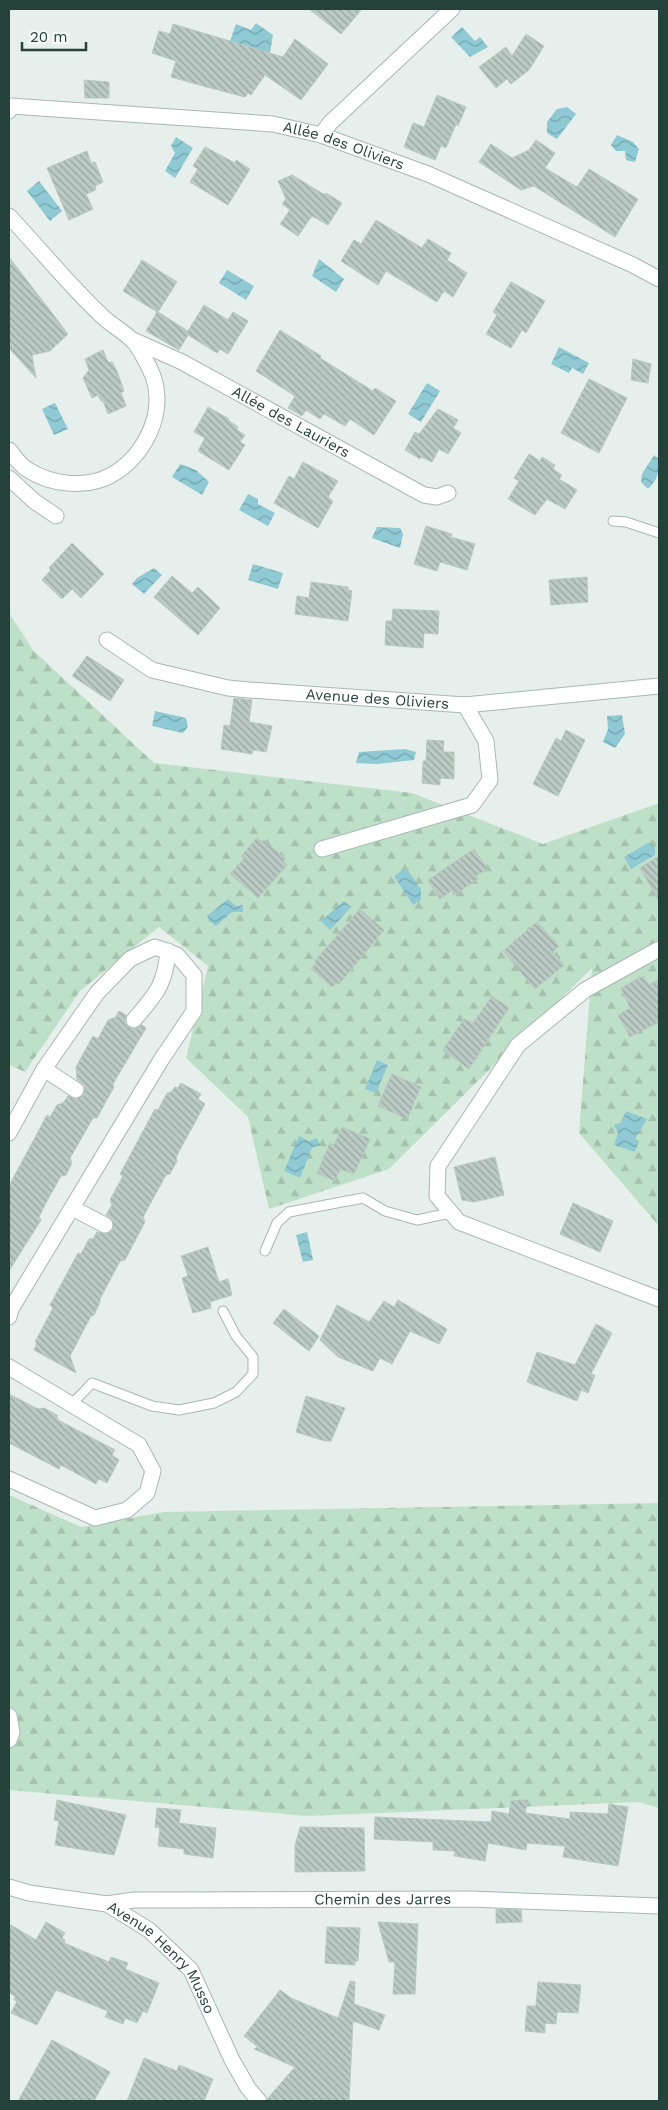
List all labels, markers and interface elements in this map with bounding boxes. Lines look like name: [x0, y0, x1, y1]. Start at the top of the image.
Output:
scale bar: [22, 20, 86, 52]
text: 20 m: [30, 28, 68, 46]
street label: Allée des Oliviers: [281, 118, 407, 174]
street label: Allée des Lauriers: [229, 382, 353, 462]
street label: Avenue des Oliviers: [305, 685, 450, 713]
street label: Chemin des Jarres: [314, 1890, 451, 1908]
street label: Avenue Henry Musso: [104, 1897, 219, 2017]

